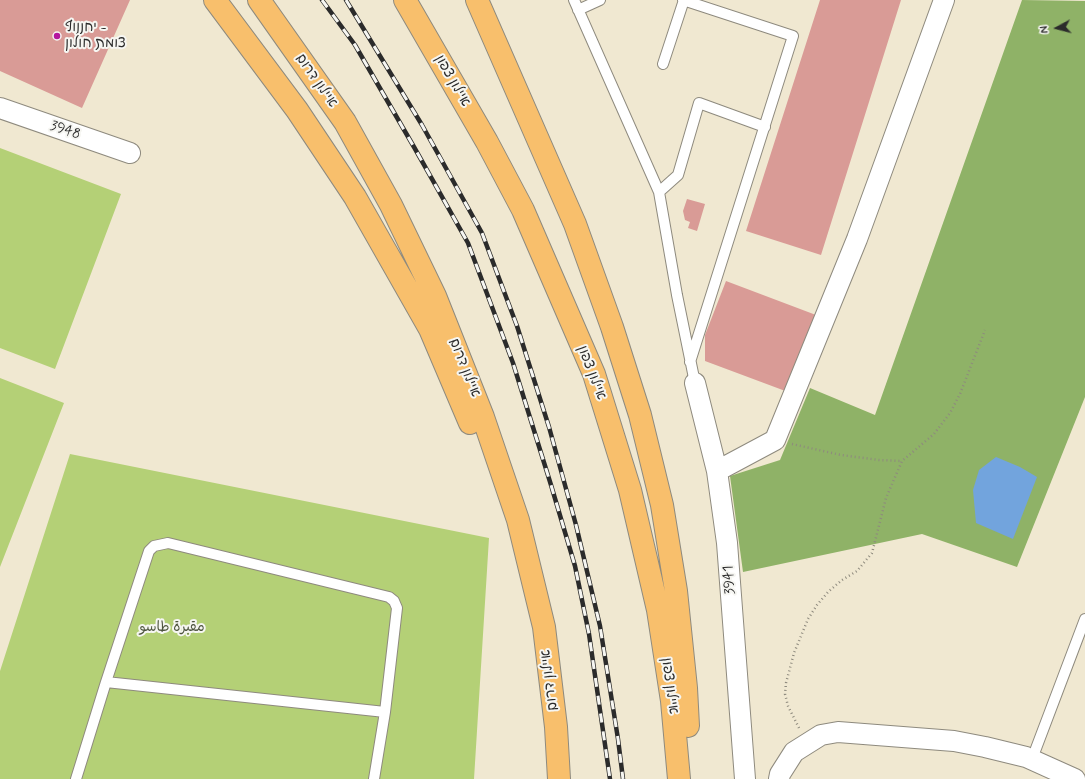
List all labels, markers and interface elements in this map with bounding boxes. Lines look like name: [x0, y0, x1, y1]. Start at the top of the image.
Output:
north arrow: [1037, 8, 1077, 48]
place label: יחננוף - צומת חולון: [65, 20, 126, 52]
text: N: [1038, 25, 1052, 34]
marker: יחננוף - צומת חולון: [52, 31, 62, 41]
street label: איילון דרום: [291, 51, 341, 111]
street label: איילון צפון: [431, 52, 473, 110]
street label: 3948: [48, 118, 82, 144]
street label: איילון דרום: [445, 336, 483, 400]
street label: איילון צפון: [573, 344, 609, 402]
street label: 3941: [721, 565, 739, 595]
park label: مقبرة طاسو: [139, 620, 205, 636]
street label: איילון דרום: [538, 648, 562, 712]
street label: איילון צפון: [657, 657, 681, 715]

